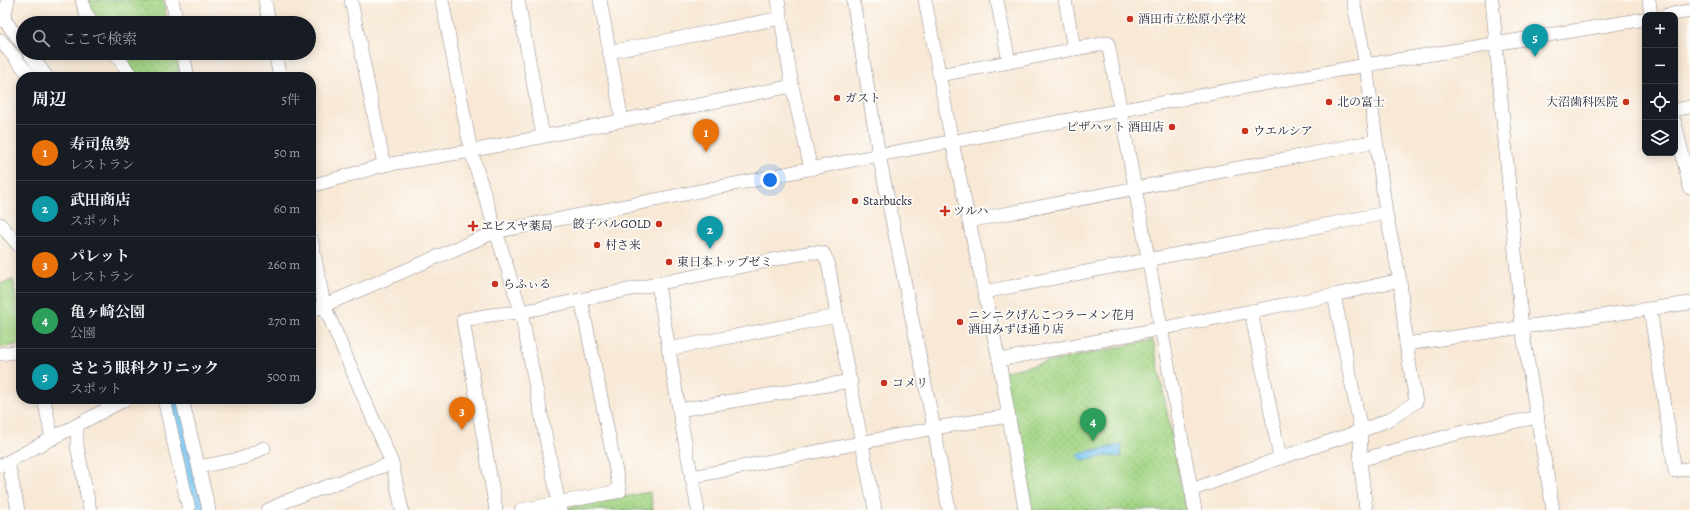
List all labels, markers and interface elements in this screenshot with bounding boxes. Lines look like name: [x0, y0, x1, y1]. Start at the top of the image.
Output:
place label: 酒田市立松原小学校: [1138, 11, 1246, 27]
map controls: [1642, 12, 1678, 156]
button: +: [1642, 12, 1678, 48]
marker: 酒田市立松原小学校: [1125, 14, 1135, 24]
search box: [16, 16, 316, 60]
pin: 5: [1522, 24, 1548, 57]
icon: search: [30, 27, 52, 49]
text: ここで検索: [62, 29, 137, 49]
button: −: [1642, 48, 1678, 84]
button: locate: [1642, 84, 1678, 120]
text: 周辺: [32, 88, 66, 111]
place label: ガスト: [845, 90, 881, 106]
text: 5件: [281, 91, 300, 108]
marker: ガスト: [832, 93, 842, 103]
place label: 北の富士: [1337, 94, 1385, 110]
place label: 大沼歯科医院: [1546, 94, 1618, 110]
marker: 北の富士: [1324, 97, 1334, 107]
marker: 大沼歯科医院: [1621, 97, 1631, 107]
pin: 1: [693, 119, 719, 152]
place label: ピザハット 酒田店: [1066, 119, 1164, 135]
button: layers: [1642, 120, 1678, 156]
marker: ピザハット 酒田店: [1167, 122, 1177, 132]
place label: ウエルシア: [1253, 123, 1313, 139]
marker: ウエルシア: [1240, 126, 1250, 136]
text: 寿司魚勢: [70, 134, 130, 154]
text: 1: [43, 144, 47, 161]
text: 50 m: [274, 144, 300, 161]
text: レストラン: [70, 156, 135, 173]
your location: [760, 170, 780, 190]
text: 武田商店: [70, 190, 130, 210]
place label: Starbucks: [863, 193, 912, 209]
marker: Starbucks: [850, 196, 860, 206]
text: 2: [42, 200, 48, 217]
text: 60 m: [274, 200, 300, 217]
place label: ツルハ: [953, 203, 988, 219]
marker: ツルハ: [940, 206, 950, 216]
text: スポット: [70, 212, 122, 229]
place label: 餃子バルGOLD: [572, 216, 651, 232]
pin: 2: [697, 216, 723, 249]
place label: ヱビスヤ薬局: [481, 218, 553, 234]
marker: 餃子バルGOLD: [654, 219, 664, 229]
marker: ヱビスヤ薬局: [468, 221, 478, 231]
place label: 村さ来: [605, 237, 641, 253]
marker: 村さ来: [592, 240, 602, 250]
text: パレット: [70, 246, 130, 266]
place label: 東日本トップゼミ: [677, 254, 773, 270]
text: 3: [42, 256, 48, 273]
text: 260 m: [267, 256, 300, 273]
marker: 東日本トップゼミ: [664, 257, 674, 267]
text: レストラン: [70, 268, 135, 285]
place label: らふぃる: [503, 276, 551, 292]
marker: らふぃる: [490, 279, 500, 289]
text: 亀ヶ崎公園: [70, 302, 145, 322]
place label: ニンニクげんこつラーメン花月 酒田みずほ通り店: [968, 307, 1135, 337]
text: 4: [42, 312, 48, 329]
text: 270 m: [268, 312, 300, 329]
marker: ニンニクげんこつラーメン花月 酒田みずほ通り店: [955, 317, 965, 327]
text: 公園: [70, 324, 96, 341]
text: さとう眼科クリニック: [70, 358, 219, 378]
text: 5: [42, 368, 48, 385]
text: 500 m: [267, 368, 300, 385]
place label: コメリ: [892, 375, 928, 391]
marker: コメリ: [879, 378, 889, 388]
text: スポット: [70, 380, 122, 397]
pin: 3: [449, 397, 475, 430]
pin: 4: [1080, 408, 1106, 441]

